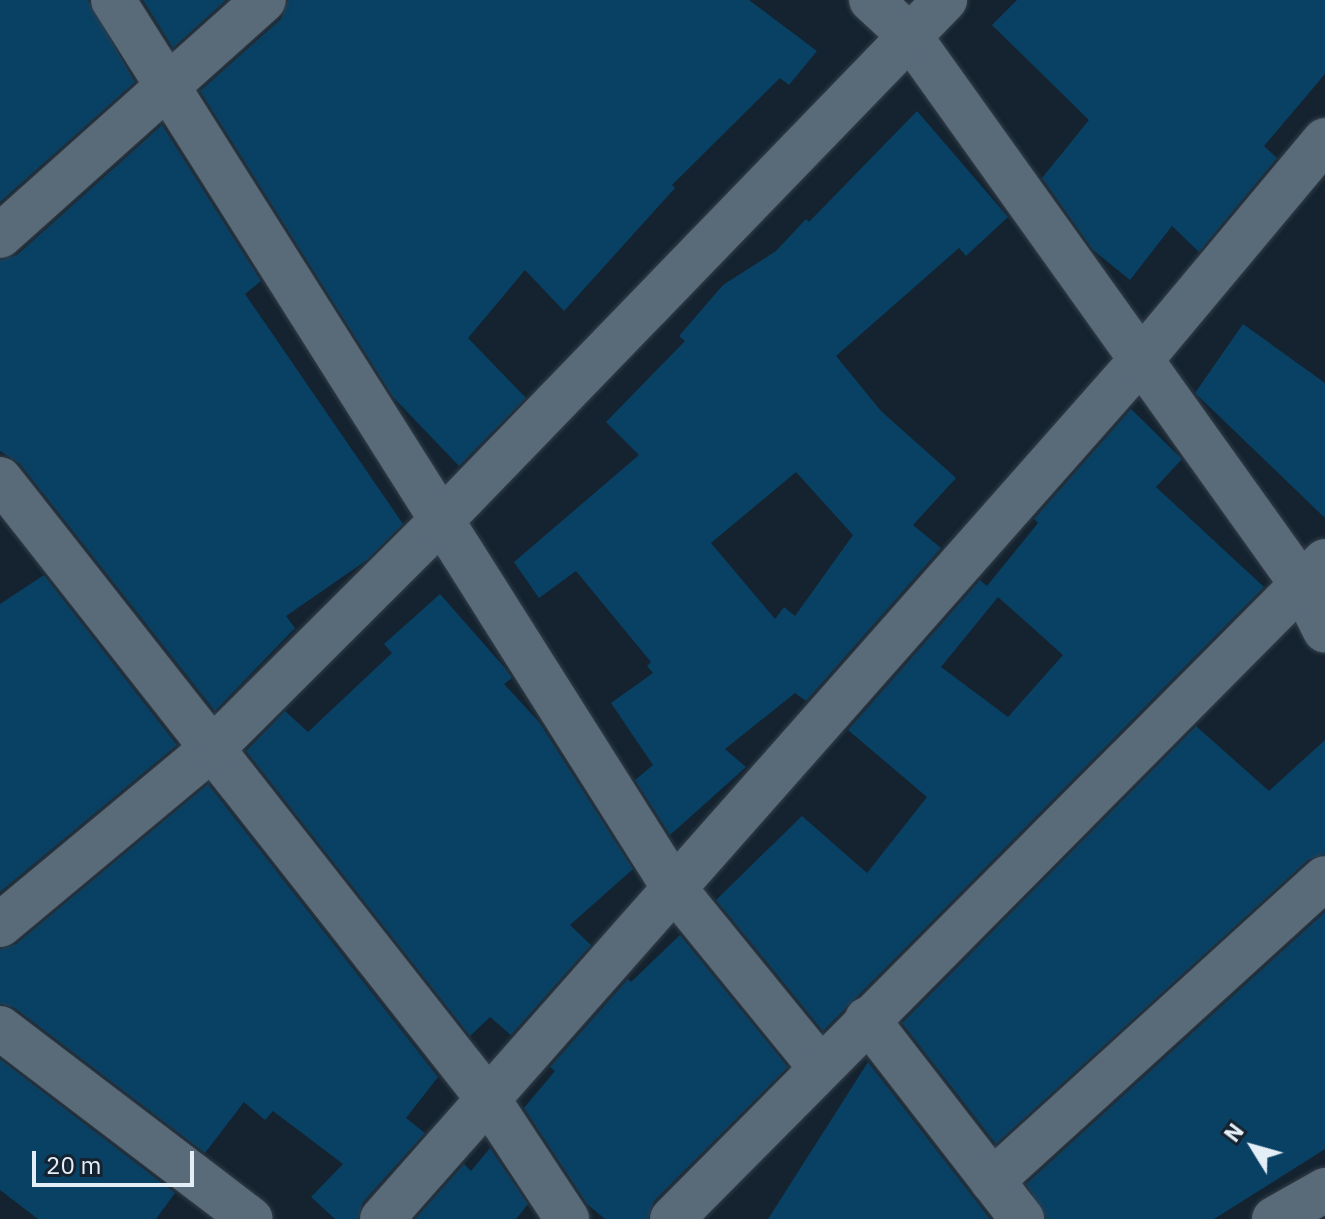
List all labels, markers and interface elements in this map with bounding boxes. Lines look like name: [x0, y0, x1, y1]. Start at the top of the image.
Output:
north arrow: [1213, 1107, 1293, 1187]
text: N: [1217, 1117, 1250, 1147]
scale bar: [36, 1135, 198, 1185]
text: 20 m: [46, 1149, 101, 1181]

